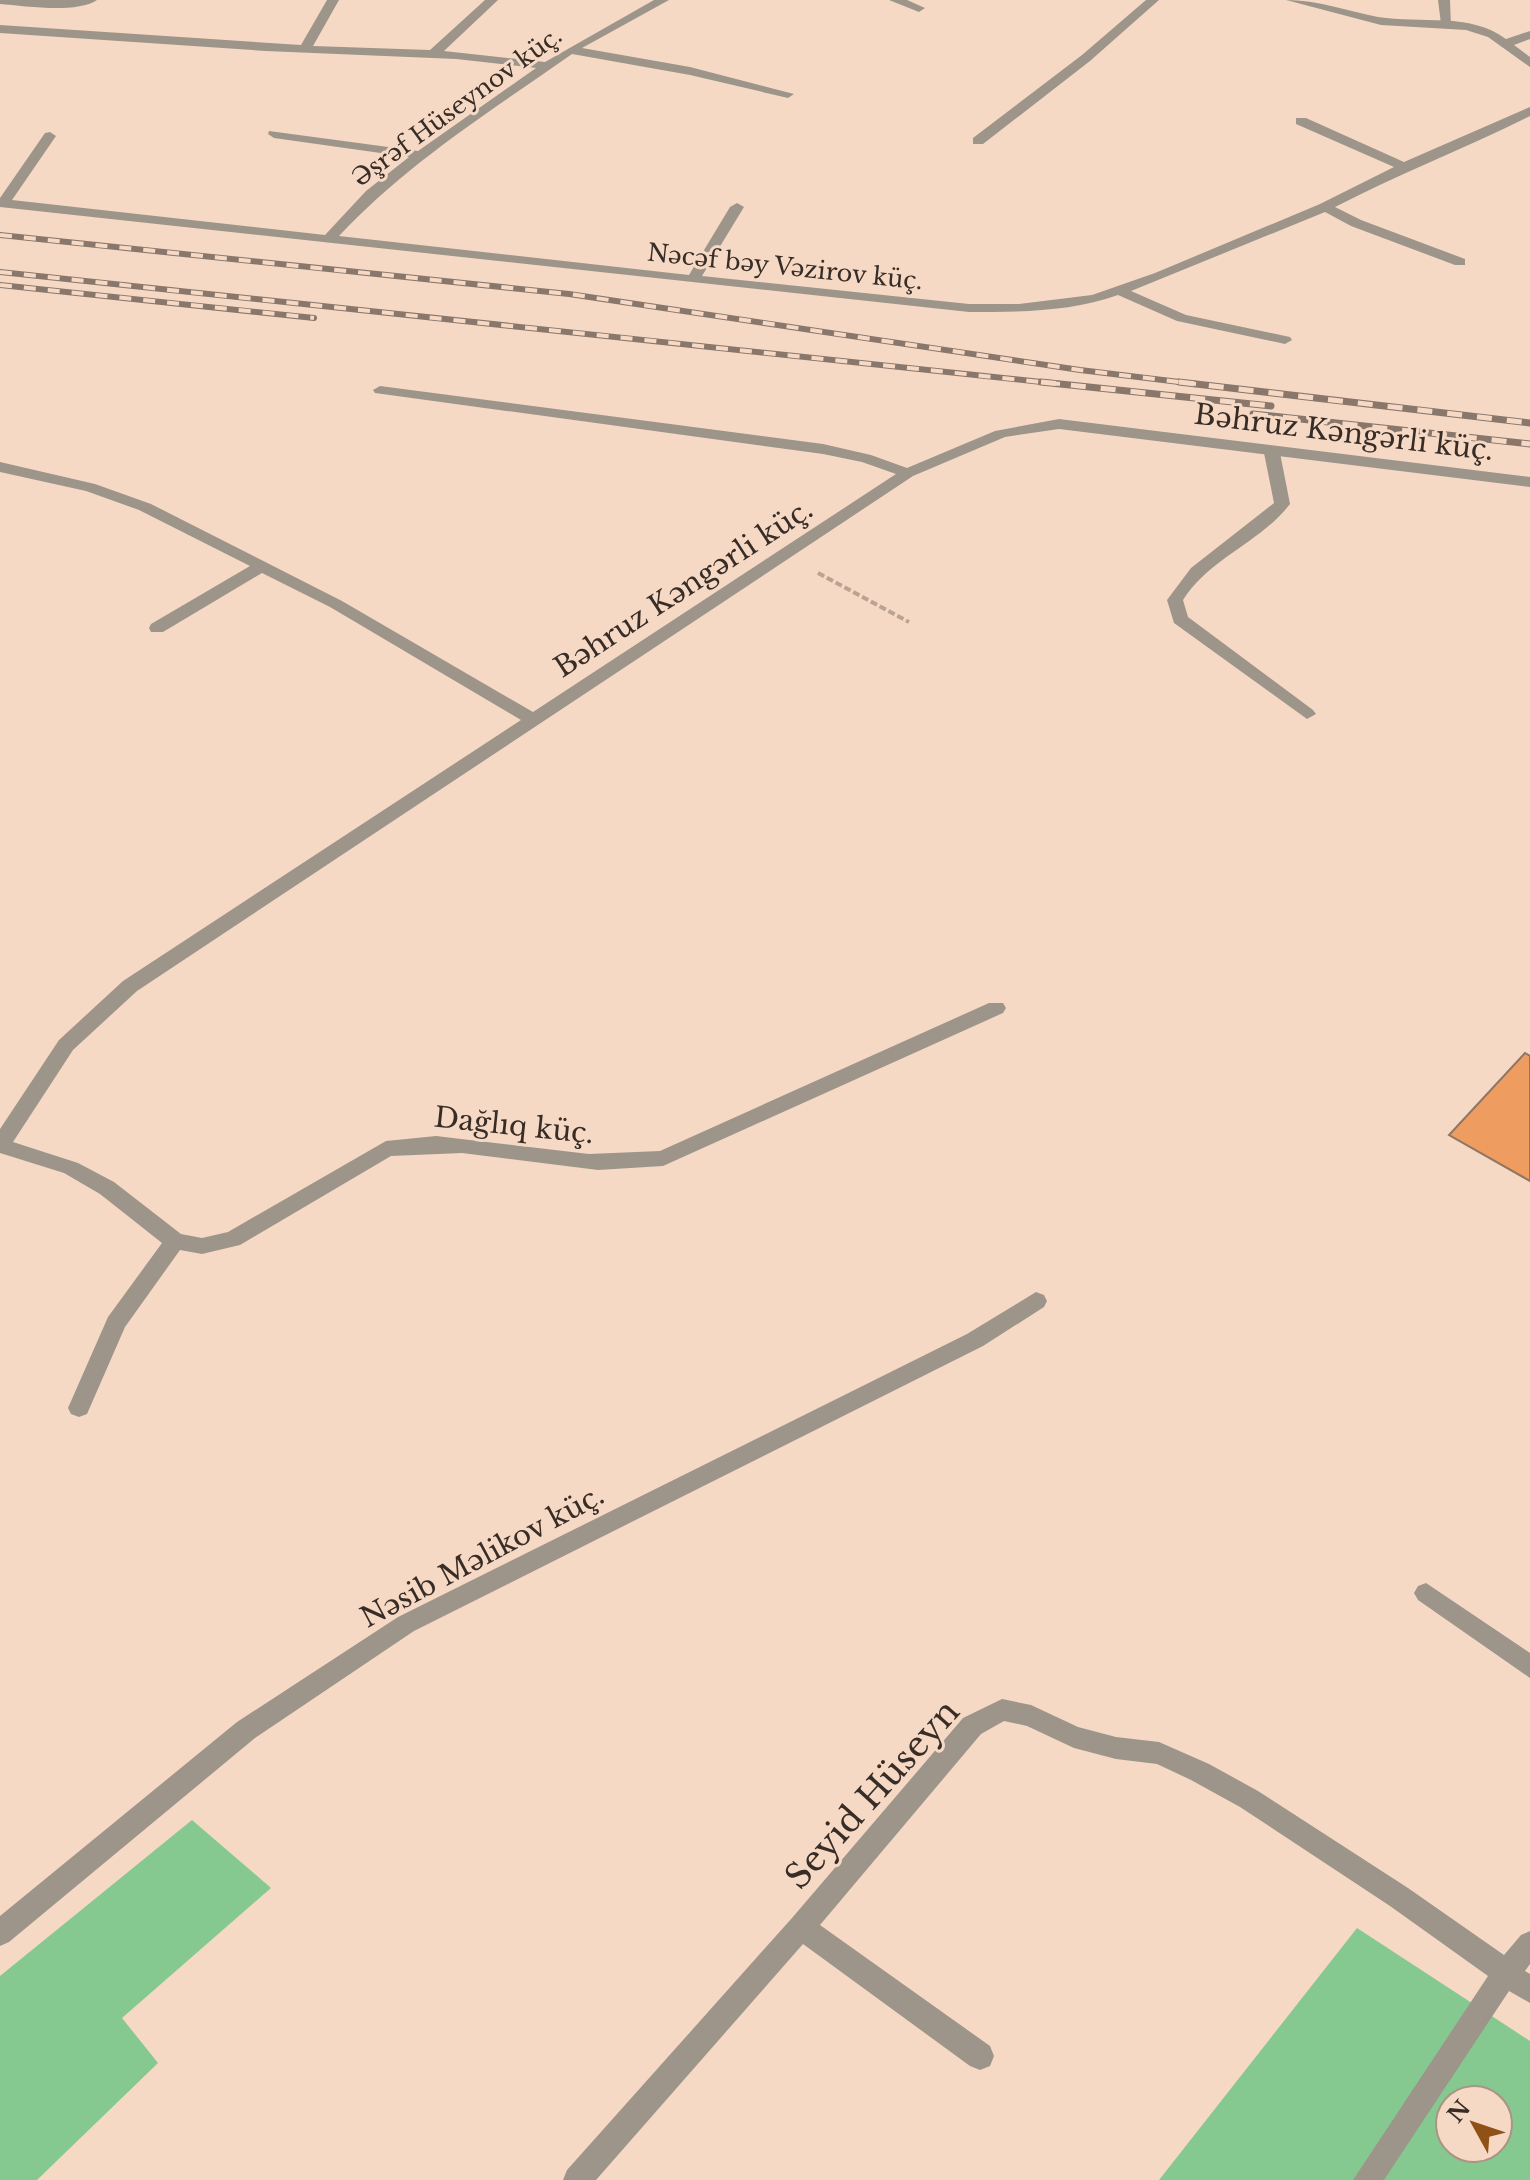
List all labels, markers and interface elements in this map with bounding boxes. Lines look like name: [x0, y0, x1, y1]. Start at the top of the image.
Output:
street label: Əşrəf Hüseynov küç.: [346, 21, 567, 192]
street label: Nəcəf bəy Vəzirov küç.: [646, 238, 924, 295]
street label: Bəhruz Kəngərli küç.: [1192, 397, 1495, 468]
street label: Bəhruz Kəngərli küç.: [547, 492, 819, 685]
street label: Dağlıq küç.: [432, 1100, 595, 1151]
street label: Nəsib Məlikov küç.: [355, 1477, 610, 1635]
street label: Seyid Hüseyn: [776, 1691, 968, 1897]
north arrow: [1434, 2084, 1514, 2164]
text: N: [1442, 2095, 1476, 2128]

